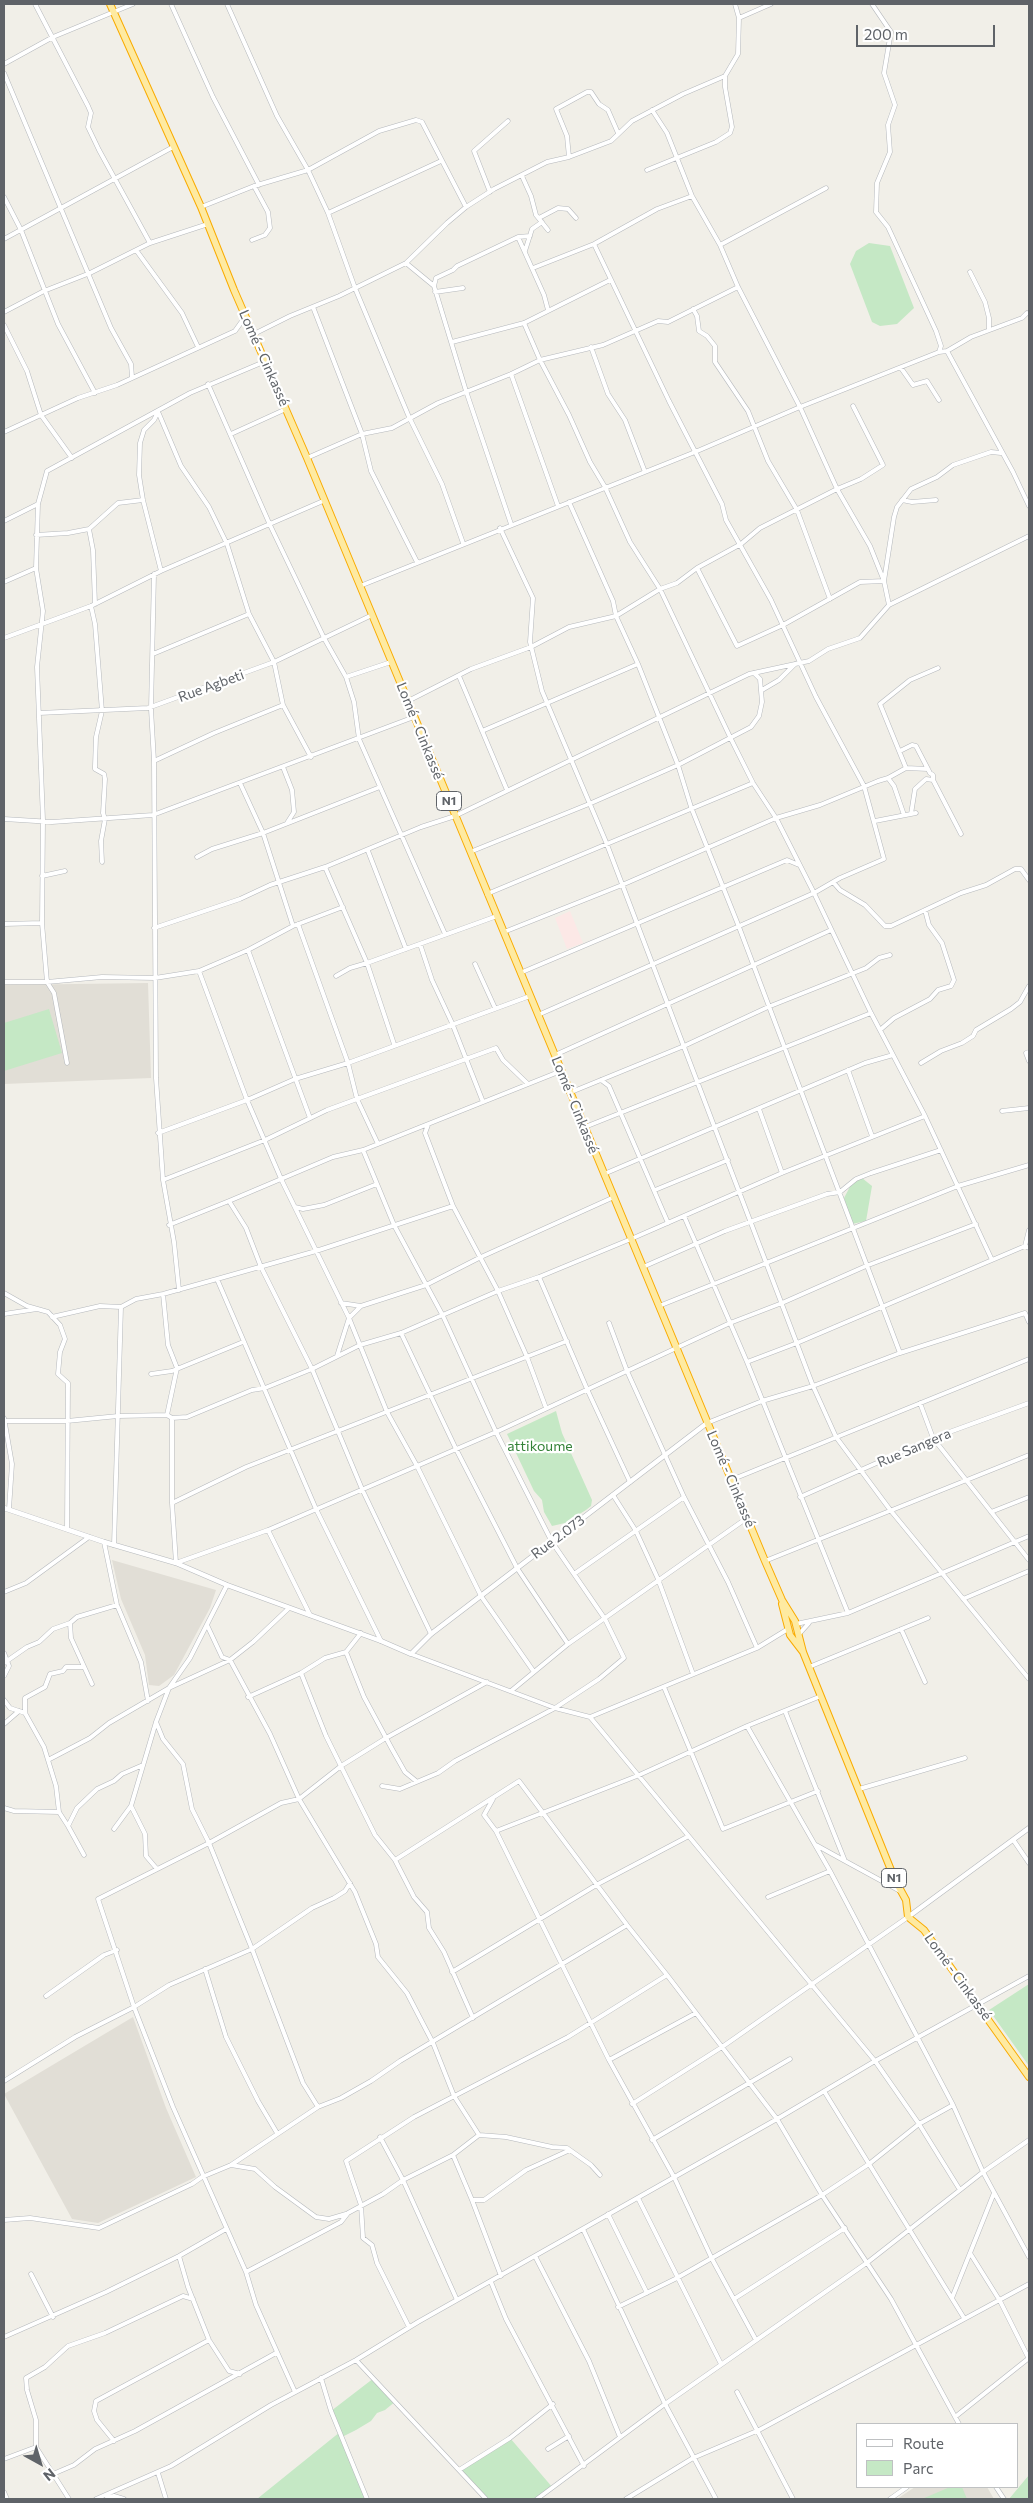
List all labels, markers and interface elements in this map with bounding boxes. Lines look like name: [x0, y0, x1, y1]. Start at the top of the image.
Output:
scale bar: [858, 15, 997, 47]
text: 200 m: [864, 25, 908, 43]
street label: Lomé - Cinkassé: [235, 307, 293, 409]
street label: Rue Agbeti: [176, 666, 246, 706]
street label: Lomé - Cinkassé: [393, 680, 447, 782]
road number: N1: [436, 791, 462, 810]
street label: Lomé - Cinkassé: [548, 1054, 602, 1156]
street label: Rue Sangera: [875, 1425, 953, 1471]
street label: Lomé - Cinkassé: [703, 1428, 759, 1530]
park label: attikoume: [507, 1438, 573, 1454]
street label: Rue 2.073: [528, 1511, 588, 1563]
road number: N1: [882, 1869, 906, 1888]
street label: Lomé - Cinkassé: [921, 1930, 995, 2024]
legend: [856, 2423, 1018, 2488]
text: Route: [903, 2434, 944, 2452]
north arrow: [15, 2438, 65, 2488]
text: Parc: [903, 2459, 933, 2477]
text: N: [40, 2465, 59, 2485]

